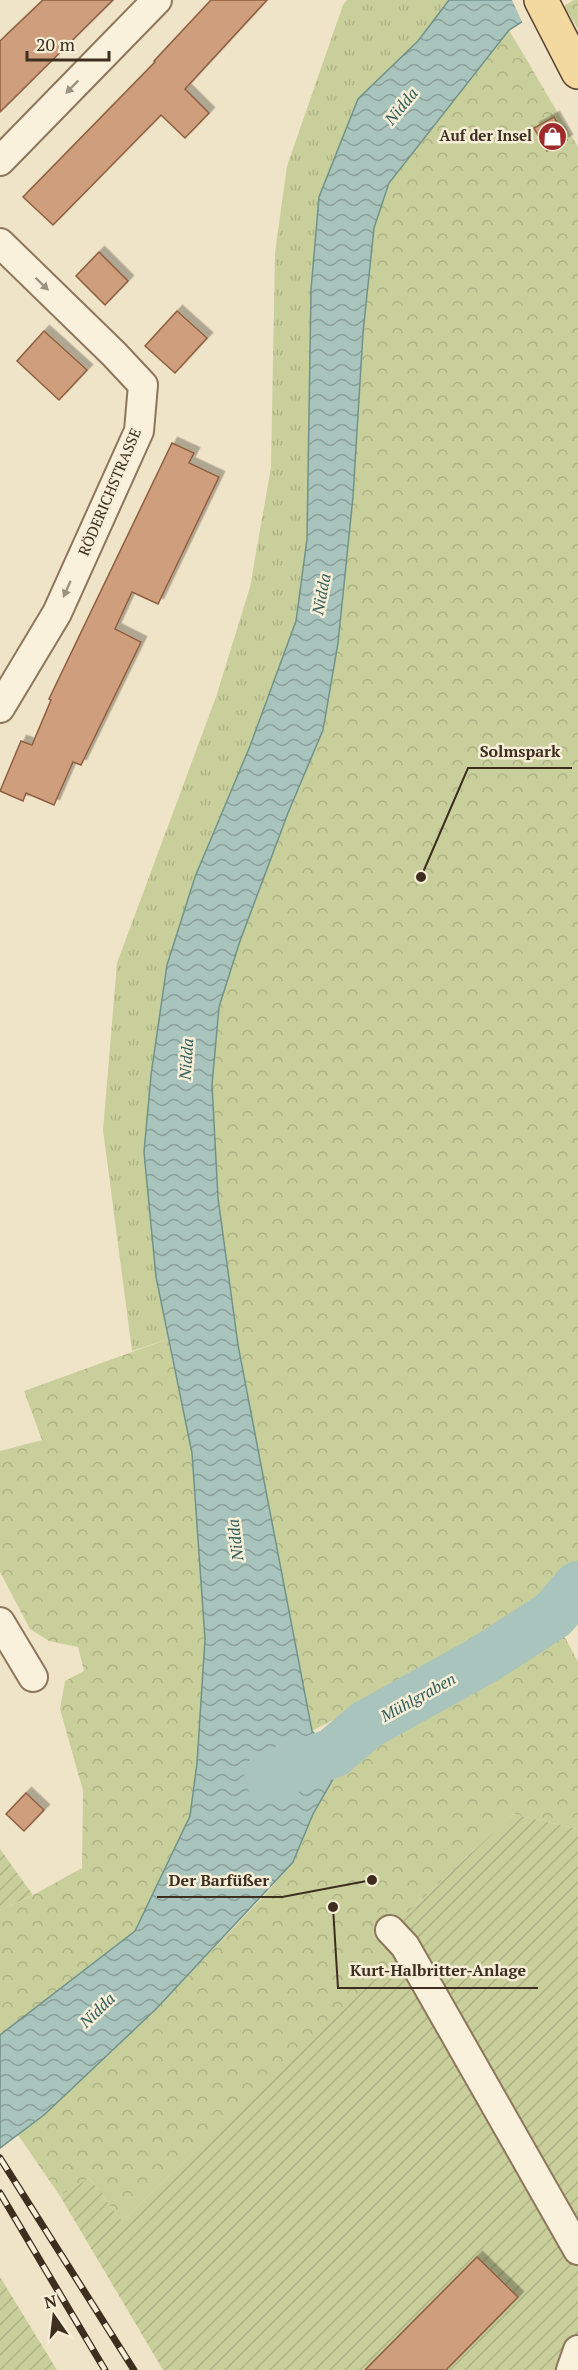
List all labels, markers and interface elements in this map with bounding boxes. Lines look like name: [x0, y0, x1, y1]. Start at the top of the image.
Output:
scale bar: [27, 24, 110, 62]
text: 20 m: [36, 32, 76, 56]
one-way arrow: [65, 79, 79, 94]
water label: Nidda: [379, 83, 423, 130]
shop icon: Auf der Insel: [537, 120, 569, 152]
place label: Auf der Insel: [439, 125, 532, 145]
one-way arrow: [35, 277, 50, 291]
street label: RÖDERICHSTRASSE: [73, 425, 145, 559]
water label: Nidda: [306, 571, 336, 618]
one-way arrow: [63, 581, 72, 598]
callout: Solmspark: [468, 734, 572, 768]
text: Solmspark: [480, 740, 561, 762]
water label: Nidda: [174, 1037, 198, 1082]
water label: Nidda: [222, 1518, 249, 1563]
water label: Mühlgraben: [376, 1667, 459, 1727]
callout: Der Barfüßer: [157, 1863, 282, 1897]
text: Der Barfüßer: [169, 1869, 269, 1891]
callout: Kurt-Halbritter-Anlage: [338, 1954, 538, 1988]
text: Kurt-Halbritter-Anlage: [350, 1959, 526, 1981]
water label: Nidda: [74, 1988, 120, 2033]
north arrow: [24, 2286, 84, 2346]
text: N: [42, 2289, 59, 2314]

